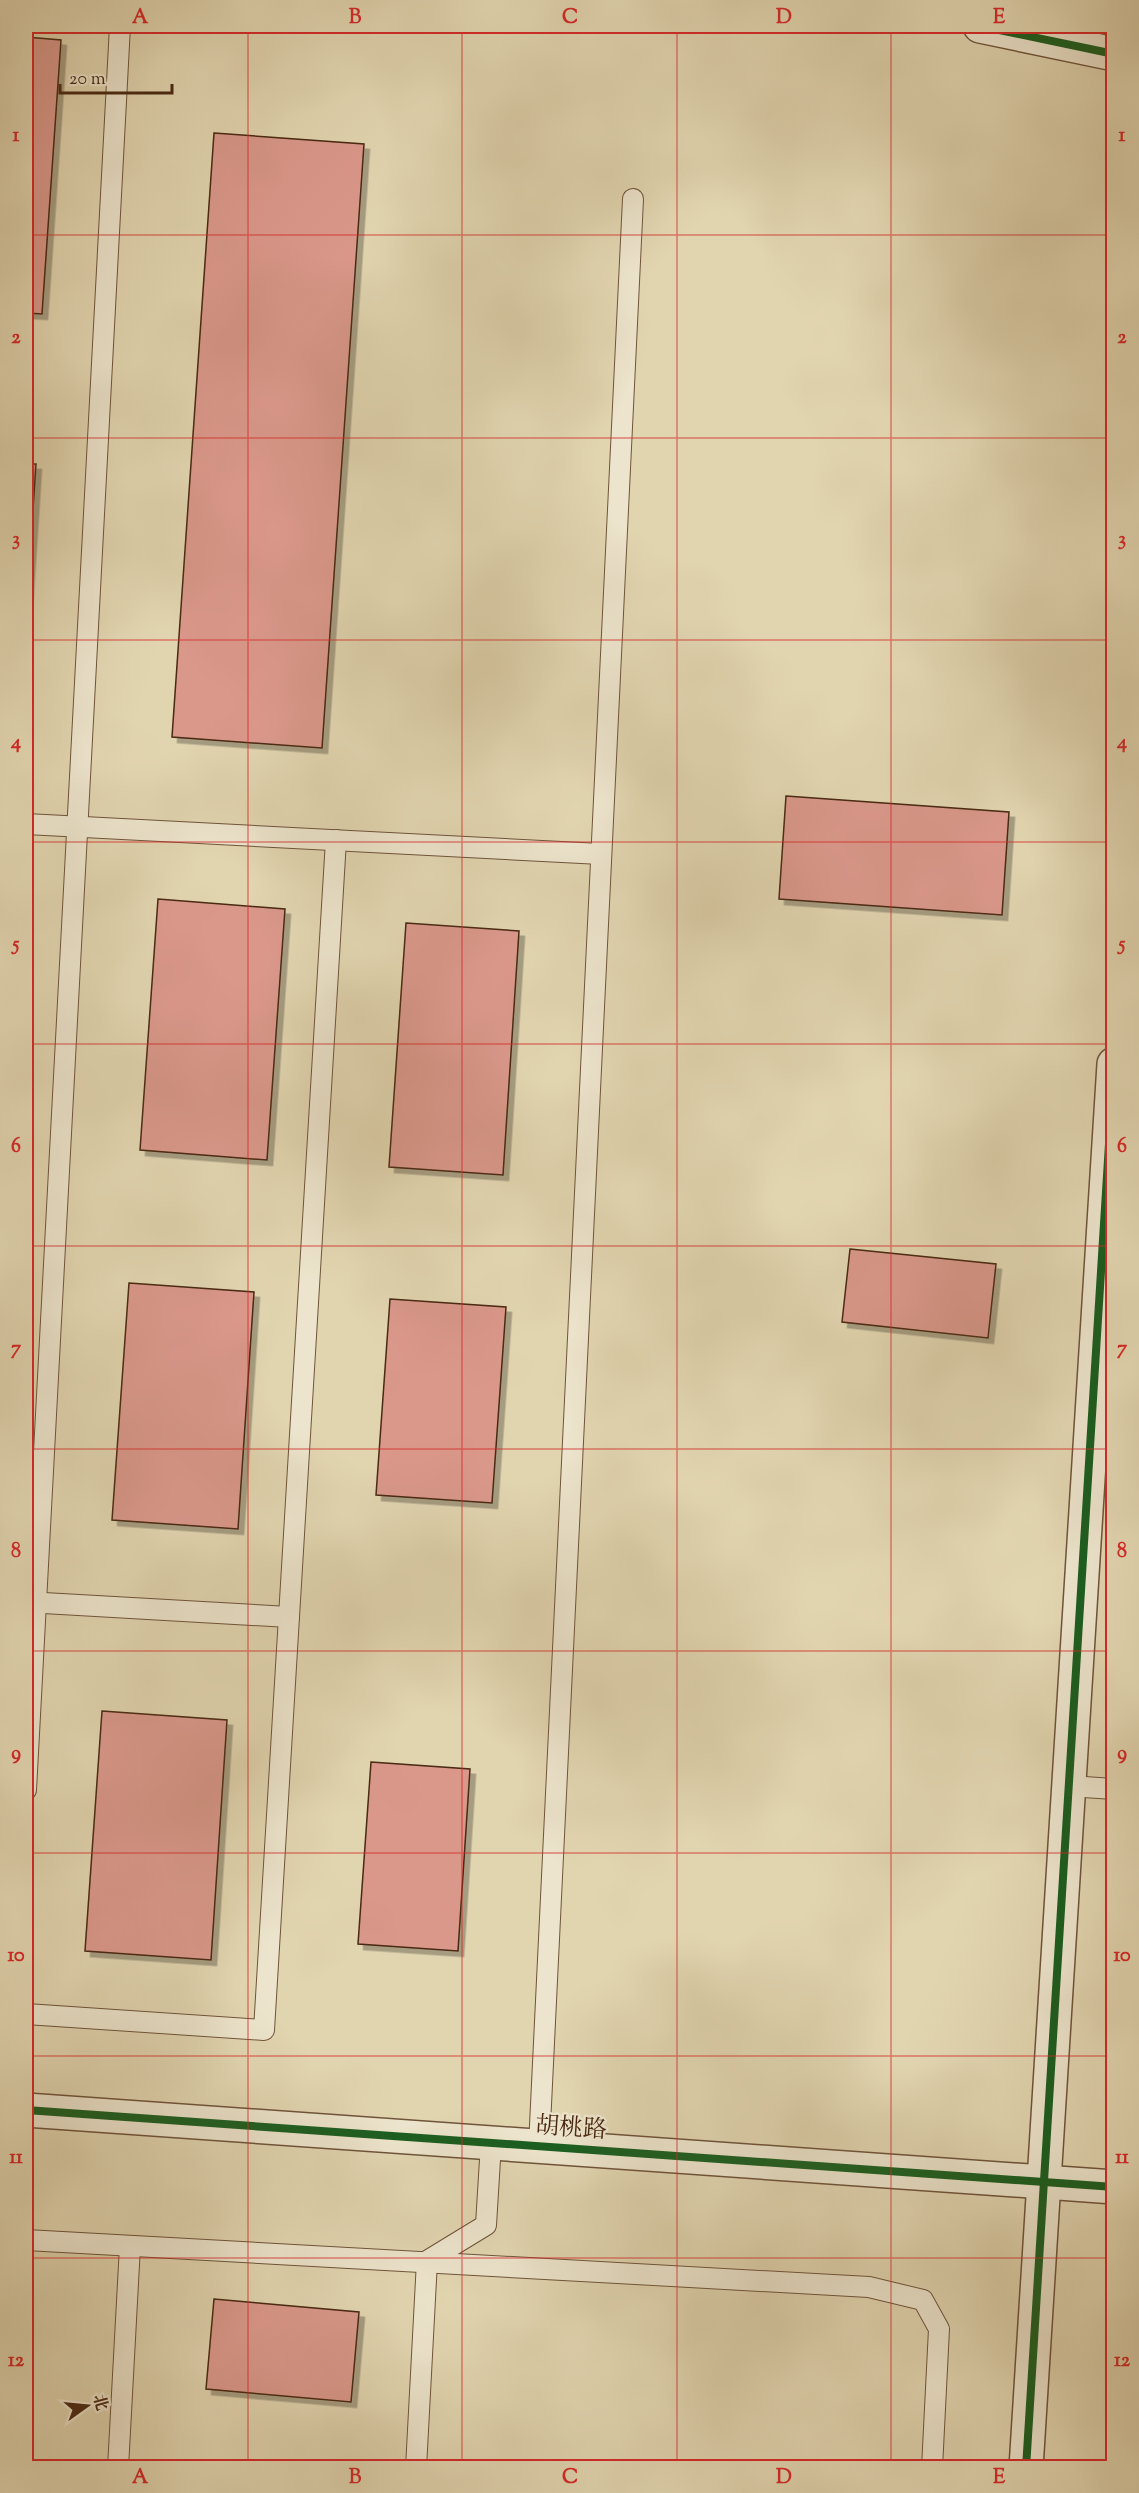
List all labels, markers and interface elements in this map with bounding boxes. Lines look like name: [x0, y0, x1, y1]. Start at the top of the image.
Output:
text: A: [132, 4, 149, 33]
text: B: [349, 4, 362, 33]
text: C: [562, 4, 578, 33]
text: D: [776, 4, 792, 33]
text: E: [993, 4, 1006, 33]
scale bar: [60, 57, 172, 95]
text: 20 m: [69, 67, 106, 93]
text: 1: [13, 122, 20, 151]
text: 1: [1119, 122, 1126, 151]
text: 2: [11, 324, 21, 353]
text: 2: [1117, 324, 1127, 353]
text: 3: [12, 526, 20, 555]
text: 3: [1118, 526, 1126, 555]
text: 4: [10, 729, 21, 758]
text: 4: [1116, 729, 1127, 758]
text: 5: [11, 931, 20, 960]
text: 5: [1117, 931, 1126, 960]
text: 6: [11, 1133, 21, 1162]
text: 6: [1117, 1133, 1127, 1162]
text: 7: [11, 1335, 22, 1364]
text: 7: [1117, 1335, 1128, 1364]
text: 8: [11, 1538, 21, 1567]
text: 8: [1117, 1538, 1127, 1567]
text: 9: [11, 1740, 21, 1769]
text: 9: [1117, 1740, 1127, 1769]
text: 10: [7, 1942, 25, 1971]
text: 10: [1113, 1942, 1131, 1971]
street label: 胡桃路: [534, 2110, 608, 2148]
text: 11: [9, 2144, 23, 2173]
text: 11: [1115, 2144, 1129, 2173]
text: 12: [8, 2347, 25, 2376]
text: 12: [1114, 2347, 1131, 2376]
north arrow: [57, 2376, 117, 2436]
text: 北: [86, 2392, 112, 2413]
text: A: [132, 2464, 149, 2493]
text: B: [349, 2464, 362, 2493]
text: C: [562, 2464, 578, 2493]
text: D: [776, 2464, 792, 2493]
text: E: [993, 2464, 1006, 2493]

